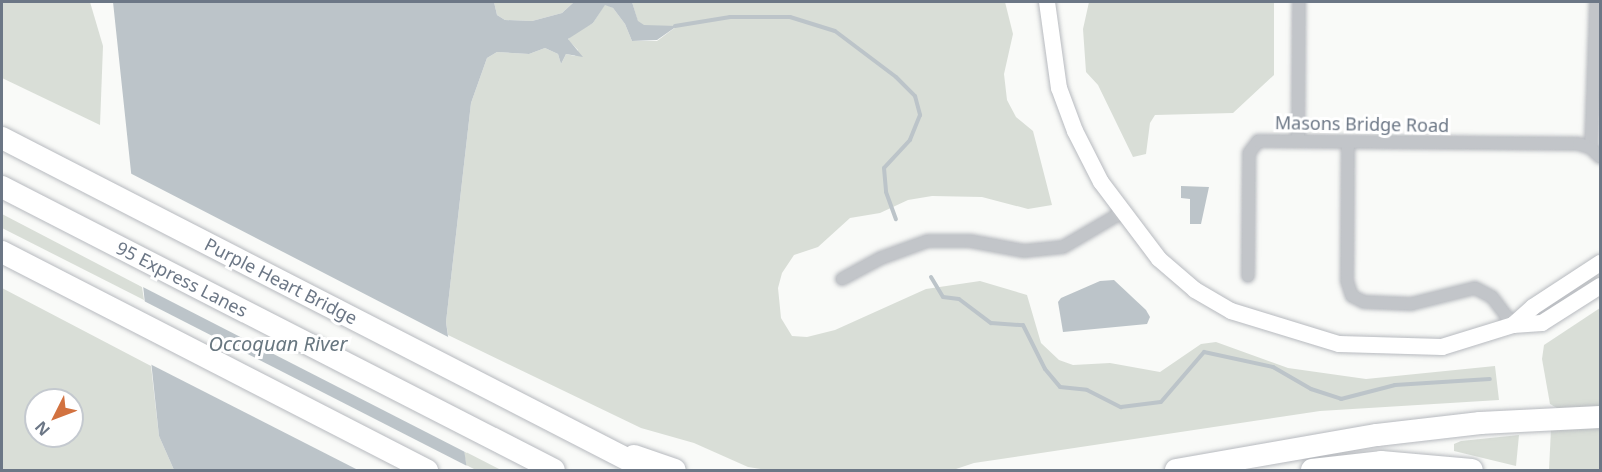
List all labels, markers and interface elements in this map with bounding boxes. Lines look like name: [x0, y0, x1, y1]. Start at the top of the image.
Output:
street label: Masons Bridge Road: [1275, 112, 1449, 136]
street label: Purple Heart Bridge: [201, 233, 361, 329]
street label: 95 Express Lanes: [113, 237, 251, 321]
water label: Occoquan River: [209, 331, 347, 355]
north arrow: [24, 388, 84, 448]
text: N: [30, 417, 55, 441]

